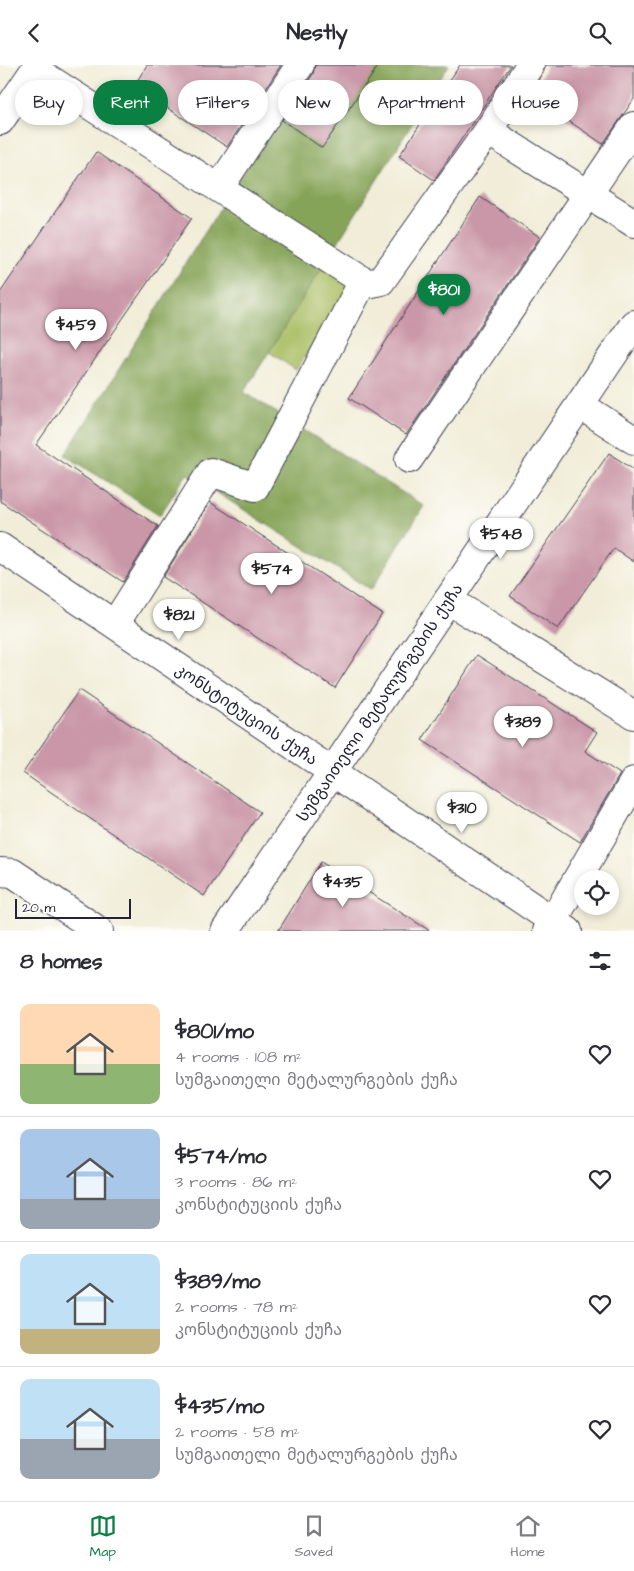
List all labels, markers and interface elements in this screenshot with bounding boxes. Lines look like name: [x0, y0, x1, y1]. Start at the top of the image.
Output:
text: Nestly: [286, 17, 348, 48]
icon: back: [20, 19, 48, 47]
icon: search: [586, 19, 614, 47]
chip: Buy: [15, 80, 83, 125]
chip: Rent: [93, 80, 168, 125]
chip: Filters: [178, 80, 268, 125]
chip: New: [278, 80, 349, 125]
chip: Apartment: [359, 80, 483, 125]
chip: House: [493, 80, 578, 125]
pin: $801: [414, 273, 474, 316]
text: $801: [428, 279, 460, 301]
pin: $459: [46, 309, 106, 351]
text: $459: [56, 314, 96, 336]
pin: $548: [471, 517, 531, 560]
text: $548: [480, 523, 522, 545]
pin: $574: [242, 553, 302, 595]
text: $574: [252, 558, 292, 580]
street label: სუმგაითელი მეტალურგების ქუჩა: [292, 579, 468, 826]
pin: $821: [149, 599, 209, 641]
text: $821: [164, 604, 194, 626]
street label: კონსტიტუციის ქუჩა: [171, 659, 322, 771]
pin: $389: [493, 705, 553, 748]
text: $389: [505, 711, 541, 733]
pin: $310: [432, 791, 492, 834]
text: $310: [447, 797, 477, 819]
pin: $435: [313, 865, 373, 908]
map controls: [574, 870, 619, 915]
button: locate: [574, 870, 619, 915]
text: $435: [323, 871, 363, 893]
scale bar: [15, 896, 131, 919]
text: 20 m: [22, 898, 55, 918]
text: 8 homes: [20, 947, 102, 976]
icon: filters: [586, 947, 614, 975]
text: $801/mo: [175, 1017, 254, 1046]
icon: home: [60, 1024, 120, 1084]
icon: heart: [586, 1040, 614, 1068]
text: 4 rooms · 108 m²: [175, 1046, 302, 1068]
text: სუმგაითელი მეტალურგების ქუჩა: [175, 1069, 458, 1091]
text: $574/mo: [175, 1142, 267, 1171]
icon: home: [60, 1149, 120, 1209]
icon: heart: [586, 1165, 614, 1193]
text: 3 rooms · 86 m²: [175, 1171, 297, 1193]
text: კონსტიტუციის ქუჩა: [175, 1194, 342, 1216]
text: $389/mo: [175, 1267, 261, 1296]
icon: home: [60, 1274, 120, 1334]
icon: heart: [586, 1290, 614, 1318]
text: 2 rooms · 78 m²: [175, 1296, 298, 1318]
text: კონსტიტუციის ქუჩა: [175, 1319, 342, 1341]
text: $435/mo: [175, 1392, 264, 1421]
icon: home: [60, 1399, 120, 1459]
icon: heart: [586, 1415, 614, 1443]
text: 2 rooms · 58 m²: [175, 1421, 300, 1443]
text: სუმგაითელი მეტალურგების ქუჩა: [175, 1444, 458, 1466]
tab: Map: [89, 1512, 117, 1562]
tab: Saved: [295, 1512, 333, 1562]
tab: Home: [510, 1512, 545, 1562]

